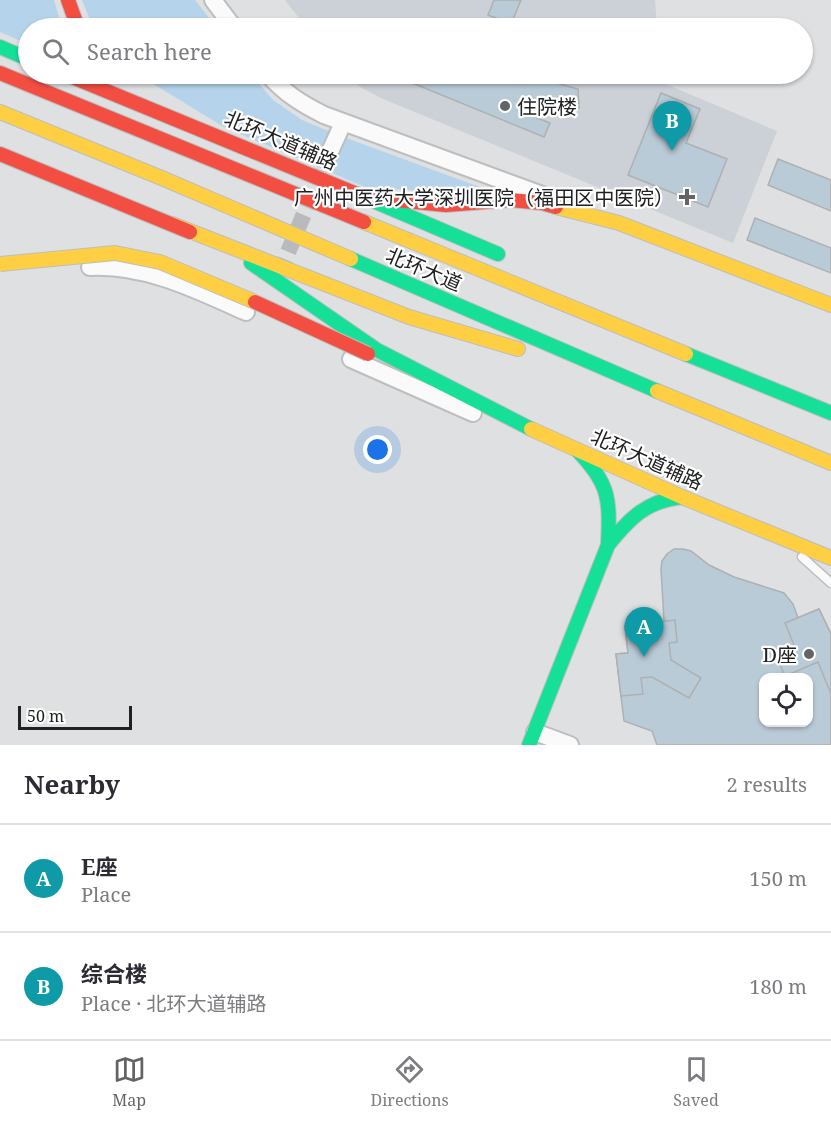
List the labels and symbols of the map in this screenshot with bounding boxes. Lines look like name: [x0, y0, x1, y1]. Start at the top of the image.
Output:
place label: 住院楼: [517, 93, 577, 120]
marker: 住院楼: [498, 99, 512, 113]
pin: B: [652, 102, 692, 151]
street label: 北环大道辅路: [220, 104, 342, 176]
place label: 广州中医药大学深圳医院（福田区中医院）: [294, 184, 674, 211]
marker: 广州中医药大学深圳医院（福田区中医院）: [678, 188, 696, 206]
street label: 北环大道: [382, 241, 466, 297]
street label: 北环大道辅路: [587, 422, 707, 496]
your location: [363, 435, 392, 464]
pin: A: [624, 608, 664, 657]
place label: D座: [762, 641, 797, 668]
marker: D座: [802, 647, 816, 661]
scale bar: [18, 703, 132, 730]

